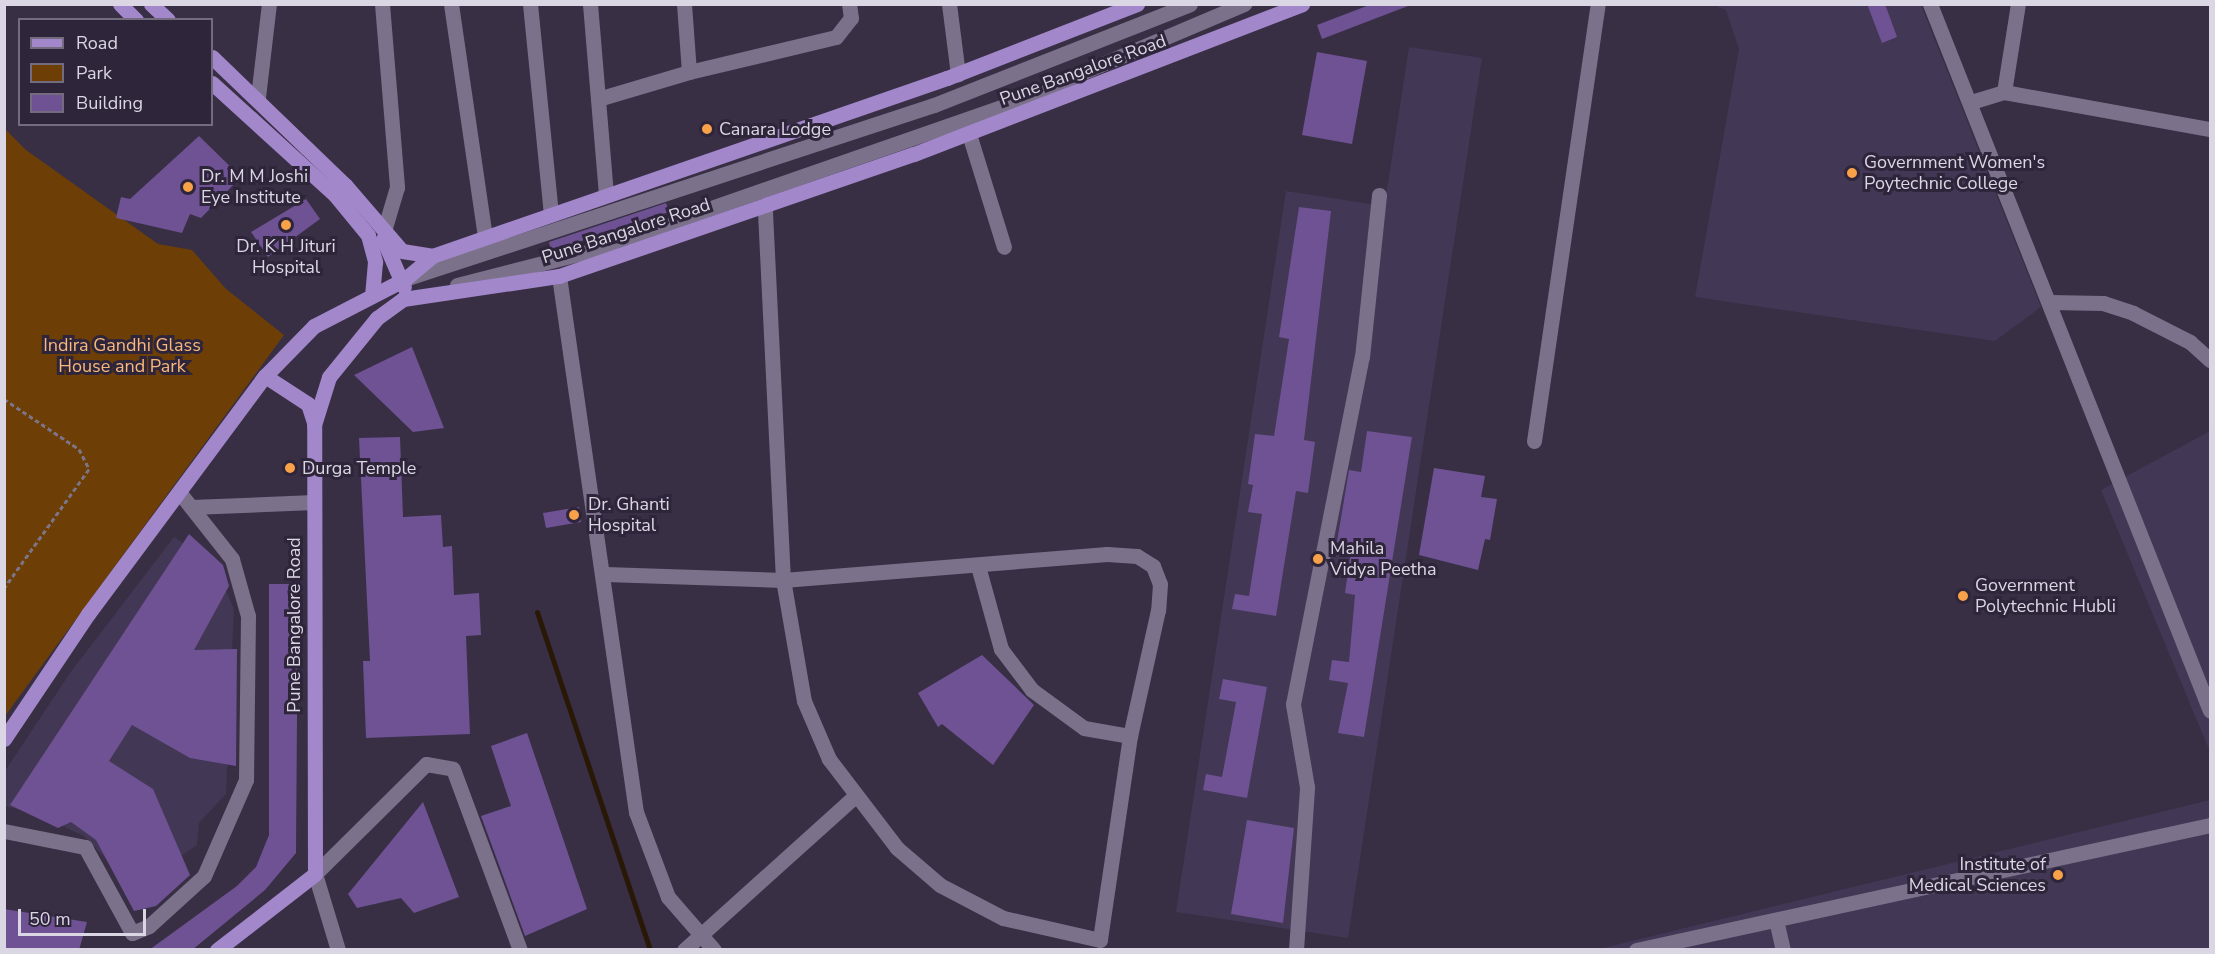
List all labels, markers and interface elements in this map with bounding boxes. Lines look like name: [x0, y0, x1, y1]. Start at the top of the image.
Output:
legend: [18, 18, 213, 126]
street label: Pune Bangalore Road: [997, 30, 1169, 110]
text: Road: [76, 31, 118, 55]
text: Park: [76, 61, 112, 85]
text: Building: [76, 91, 143, 115]
place label: Canara Lodge: [719, 118, 831, 140]
marker: Canara Lodge: [700, 122, 714, 136]
place label: Government Women's Poytechnic College: [1864, 152, 2045, 195]
place label: Dr. M M Joshi Eye Institute: [201, 166, 308, 208]
marker: Government Women's Poytechnic College: [1845, 166, 1859, 180]
marker: Dr. M M Joshi Eye Institute: [179, 178, 197, 196]
street label: Pune Bangalore Road: [539, 194, 713, 268]
marker: Dr. K H Jituri Hospital: [277, 216, 295, 234]
place label: Dr. K H Jituri Hospital: [236, 236, 336, 278]
park label: Indira Gandhi Glass House and Park: [43, 335, 201, 378]
place label: Durga Temple: [302, 457, 416, 479]
marker: Durga Temple: [283, 461, 297, 475]
place label: Dr. Ghanti Hospital: [588, 494, 670, 536]
marker: Dr. Ghanti Hospital: [565, 506, 583, 524]
street label: Pune Bangalore Road: [283, 537, 305, 713]
place label: Mahila Vidya Peetha: [1330, 538, 1437, 580]
marker: Mahila Vidya Peetha: [1311, 552, 1325, 566]
place label: Government Polytechnic Hubli: [1975, 575, 2116, 618]
marker: Government Polytechnic Hubli: [1956, 589, 1970, 603]
place label: Institute of Medical Sciences: [1909, 854, 2046, 896]
marker: Institute of Medical Sciences: [2051, 868, 2065, 882]
scale bar: [21, 897, 148, 935]
text: 50 m: [29, 907, 71, 931]

